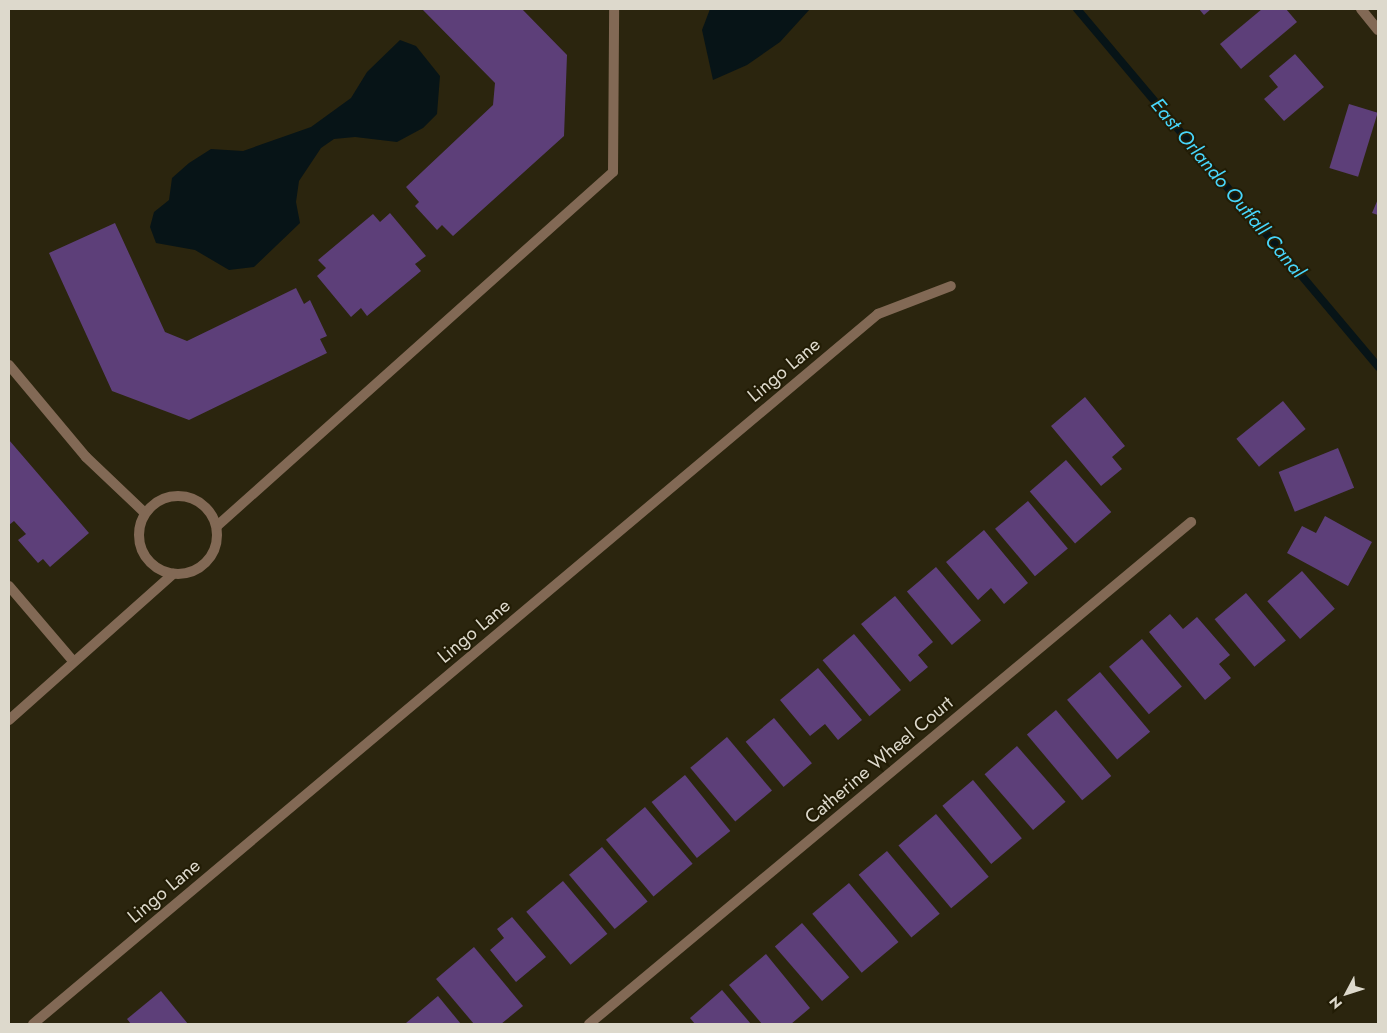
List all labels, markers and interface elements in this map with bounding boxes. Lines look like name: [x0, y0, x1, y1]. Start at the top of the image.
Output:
water label: East Orlando Outfall Canal: [1146, 93, 1310, 283]
street label: Lingo Lane: [743, 333, 825, 407]
street label: Lingo Lane: [433, 594, 515, 668]
street label: Catherine Wheel Court: [800, 691, 958, 829]
street label: Lingo Lane: [123, 854, 205, 928]
north arrow: [1322, 968, 1372, 1018]
text: N: [1324, 992, 1347, 1013]

